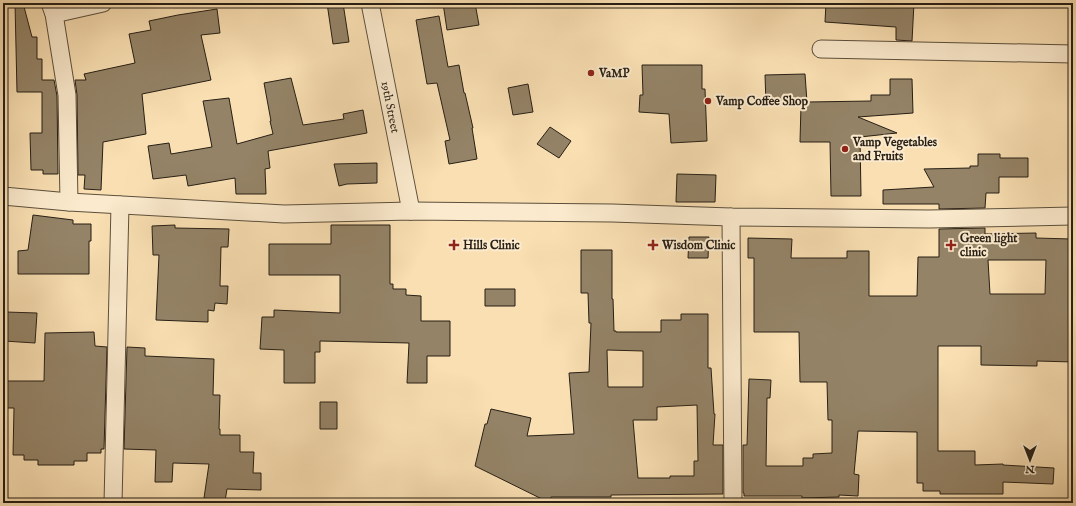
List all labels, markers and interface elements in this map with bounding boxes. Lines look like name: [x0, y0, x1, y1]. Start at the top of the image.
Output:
place label: VaMP: [598, 66, 630, 81]
marker: VaMP: [586, 68, 596, 78]
street label: 19th Street: [378, 80, 402, 134]
place label: Vamp Coffee Shop: [715, 94, 808, 110]
marker: Vamp Coffee Shop: [703, 96, 713, 106]
place label: Vamp Vegetables and Fruits: [852, 135, 938, 164]
marker: Vamp Vegetables and Fruits: [840, 144, 850, 154]
place label: Green light clinic: [960, 231, 1018, 260]
place label: Hills Clinic: [463, 238, 521, 253]
place label: Wisdom Clinic: [661, 238, 736, 253]
marker: Hills Clinic: [448, 239, 460, 251]
marker: Wisdom Clinic: [647, 239, 659, 251]
marker: Green light clinic: [945, 239, 957, 251]
north arrow: [1010, 440, 1050, 480]
text: N: [1025, 462, 1036, 476]

